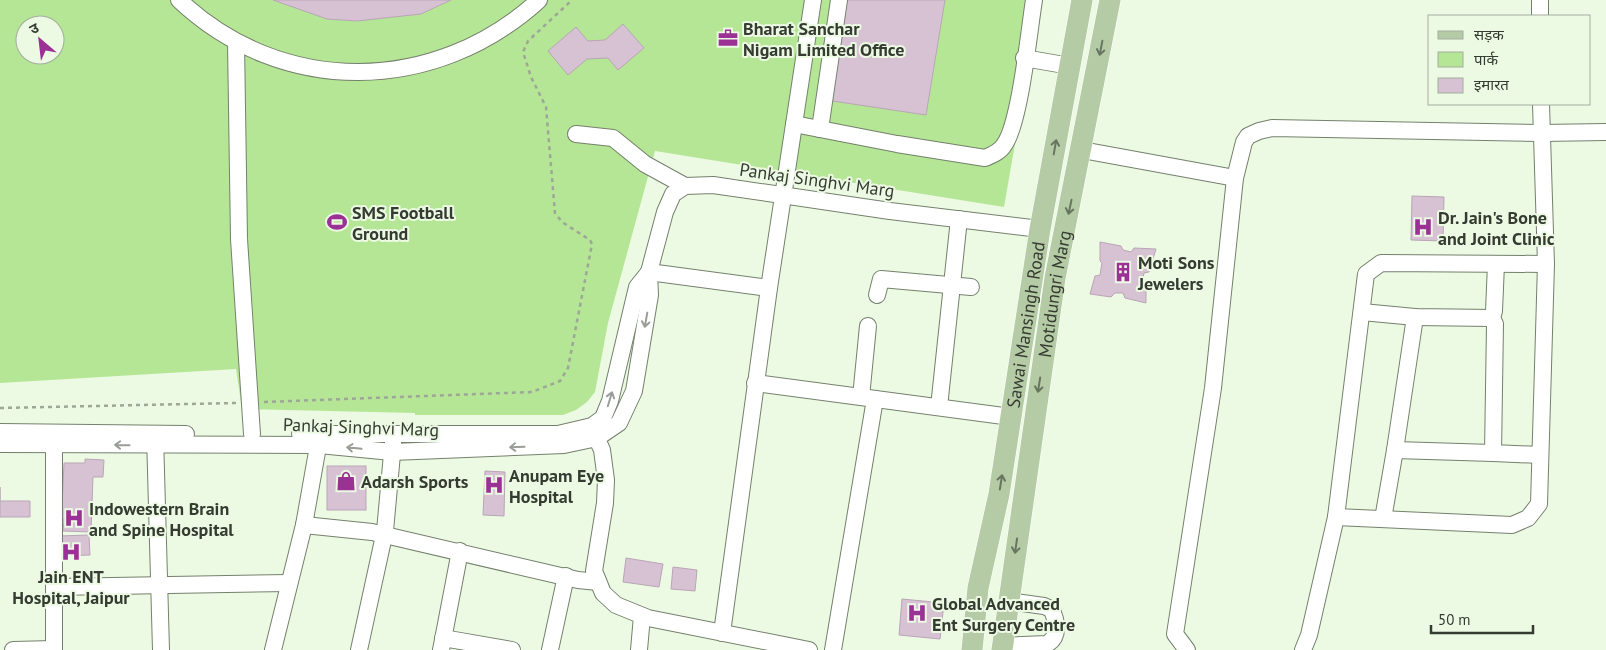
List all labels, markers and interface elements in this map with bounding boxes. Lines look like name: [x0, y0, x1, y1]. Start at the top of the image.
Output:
north arrow: [15, 15, 65, 65]
legend: [1428, 15, 1591, 105]
place label: Bharat Sanchar Nigam Limited Office: [743, 17, 905, 61]
text: उ: [26, 18, 42, 38]
text: सड़क: [1474, 25, 1504, 44]
office icon: Bharat Sanchar Nigam Limited Office: [717, 27, 739, 49]
one-way arrow: [1095, 40, 1105, 56]
text: पार्क: [1474, 50, 1498, 69]
text: इमारत: [1474, 75, 1509, 94]
one-way arrow: [1051, 139, 1061, 155]
street label: Pankaj Singhvi Marg: [738, 158, 896, 202]
one-way arrow: [1065, 199, 1074, 215]
place label: SMS Football Ground: [352, 201, 455, 245]
place label: Dr. Jain's Bone and Joint Clinic: [1438, 206, 1555, 250]
sports icon: SMS Football Ground: [326, 211, 348, 233]
hospital icon: Dr. Jain's Bone and Joint Clinic: [1412, 216, 1434, 238]
street label: Motidungri Marg: [1032, 228, 1076, 359]
street label: Sawai Mansingh Road: [1001, 240, 1049, 409]
place label: Moti Sons Jewelers: [1137, 251, 1215, 295]
building icon: Moti Sons Jewelers: [1112, 261, 1134, 283]
one-way arrow: [640, 312, 650, 328]
one-way arrow: [1034, 376, 1044, 392]
one-way arrow: [605, 391, 615, 407]
street label: Pankaj Singhvi Marg: [282, 413, 440, 441]
one-way arrow: [114, 440, 130, 450]
one-way arrow: [509, 442, 525, 452]
one-way arrow: [347, 443, 363, 453]
place label: Anupam Eye Hospital: [509, 464, 604, 508]
shop icon: Adarsh Sports: [335, 470, 357, 492]
place label: Adarsh Sports: [361, 470, 469, 493]
hospital icon: Anupam Eye Hospital: [483, 474, 505, 496]
one-way arrow: [996, 474, 1006, 490]
place label: Indowestern Brain and Spine Hospital: [89, 497, 234, 541]
hospital icon: Indowestern Brain and Spine Hospital: [63, 507, 85, 529]
one-way arrow: [1011, 537, 1021, 553]
hospital icon: Jain ENT Hospital, Jaipur: [60, 541, 82, 563]
place label: Jain ENT Hospital, Jaipur: [12, 565, 130, 609]
place label: Global Advanced Ent Surgery Centre: [932, 592, 1075, 636]
hospital icon: Global Advanced Ent Surgery Centre: [906, 602, 928, 624]
scale bar: [1431, 602, 1534, 634]
text: 50 m: [1438, 610, 1471, 629]

